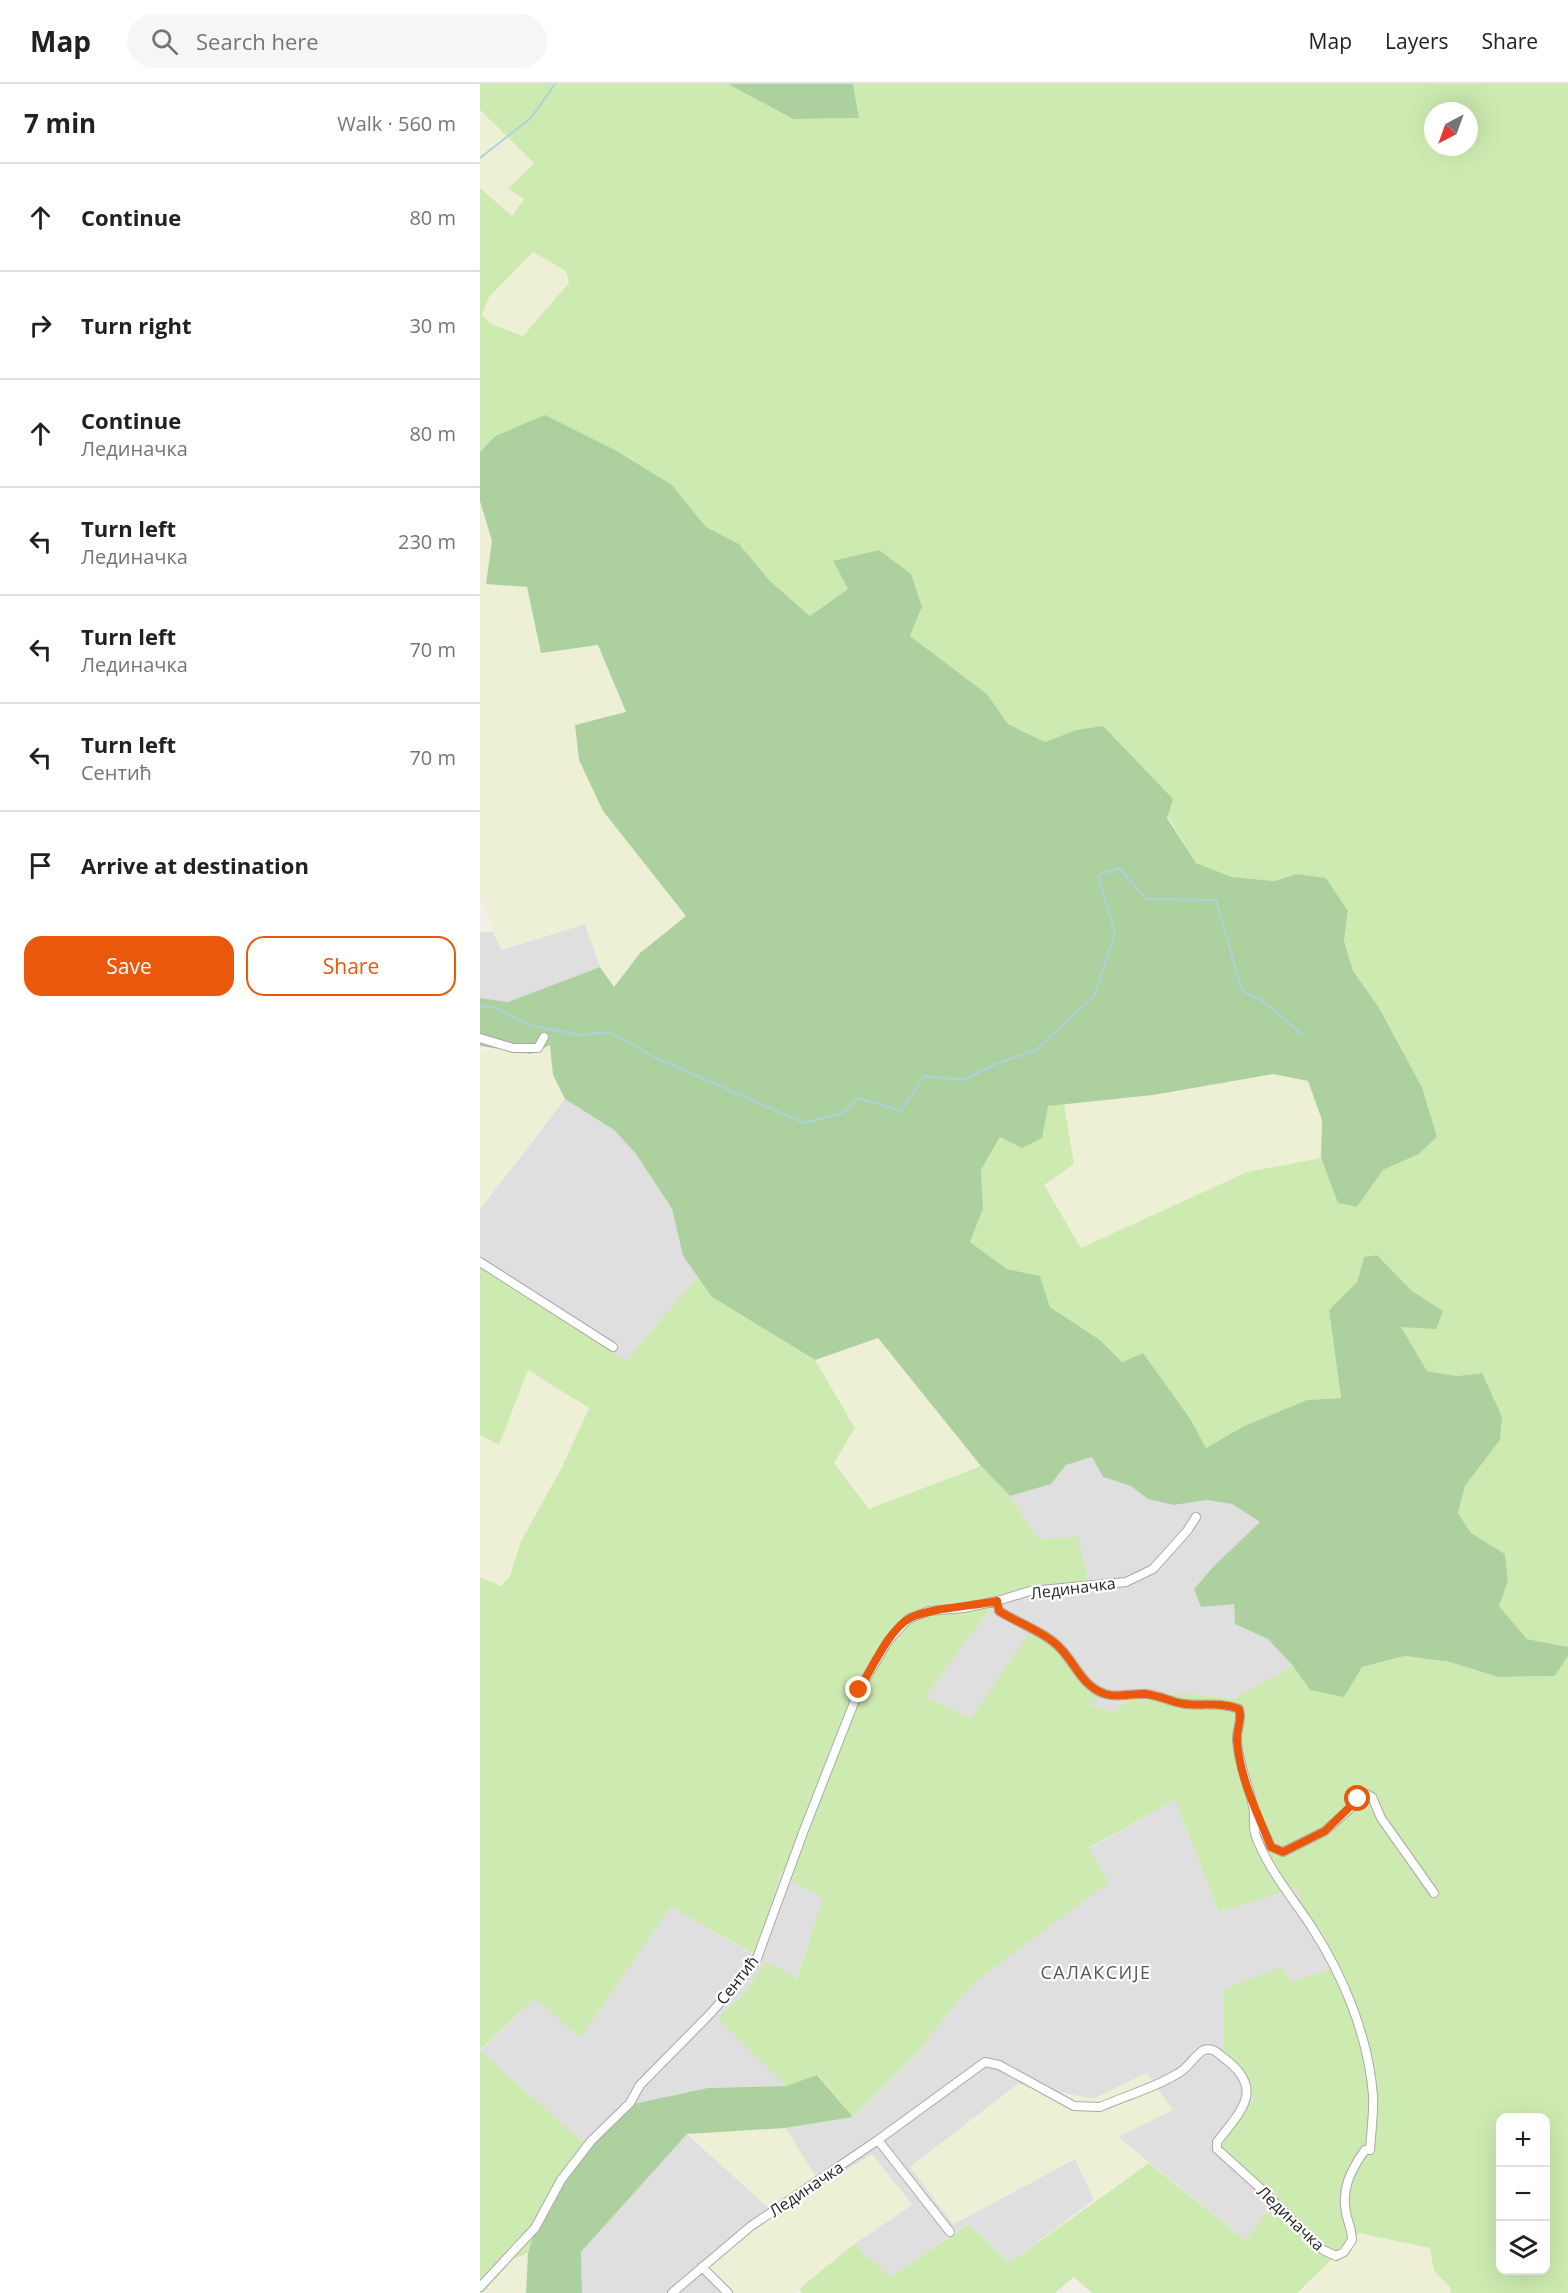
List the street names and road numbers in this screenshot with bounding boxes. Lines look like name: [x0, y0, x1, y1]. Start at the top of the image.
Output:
street label: Лединачка: [1029, 1572, 1117, 1604]
street label: Сентић: [711, 1951, 763, 2009]
street label: Лединачка: [764, 2156, 848, 2222]
street label: Лединачка: [1253, 2180, 1329, 2256]

